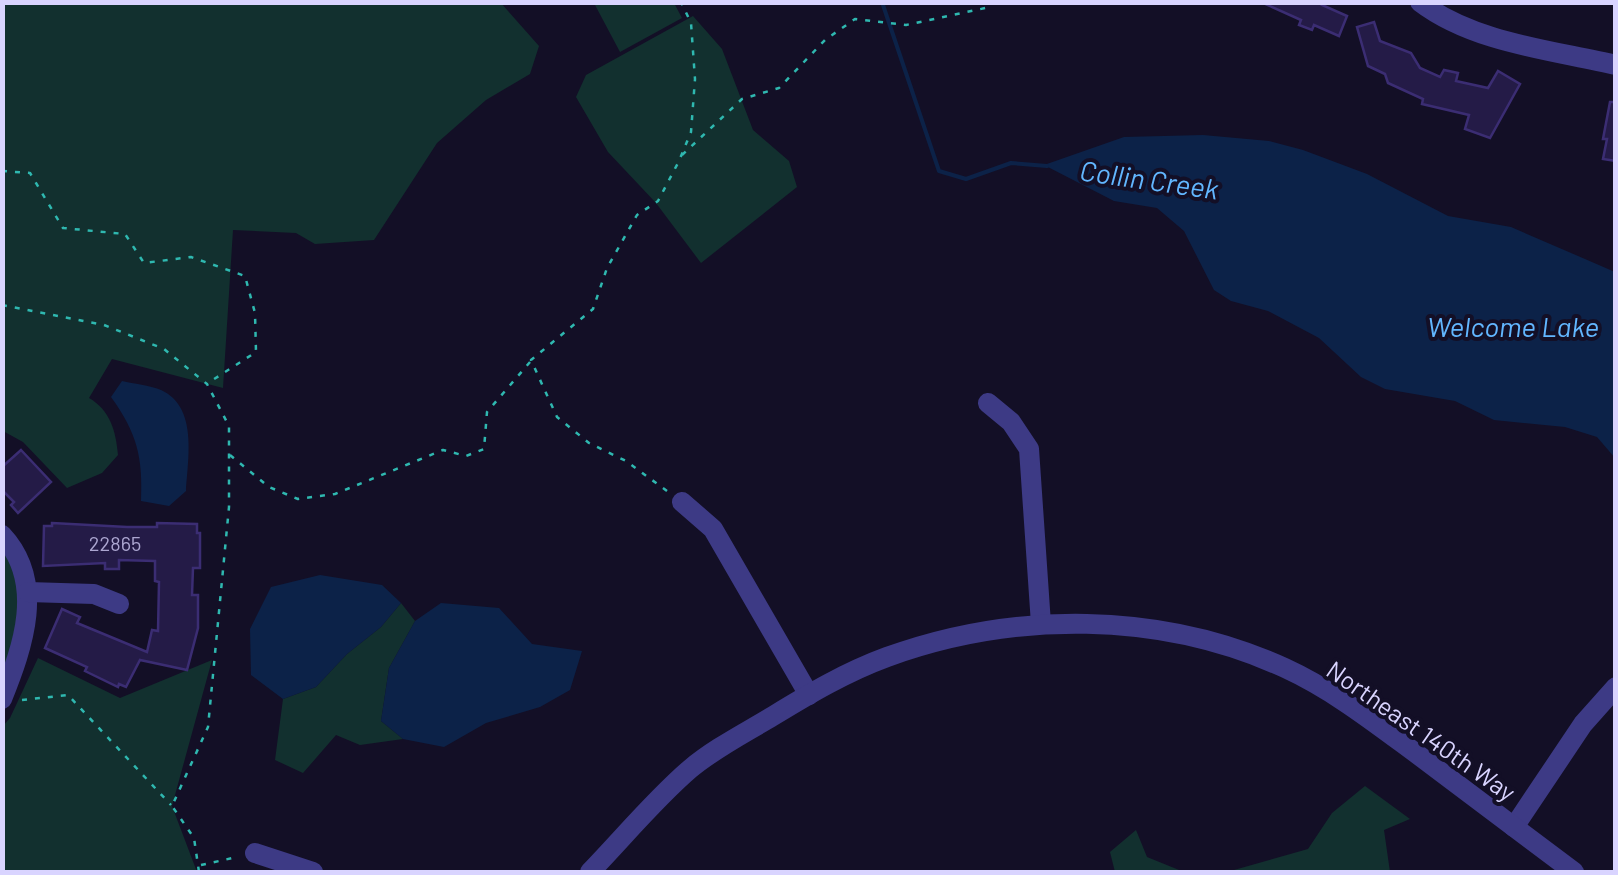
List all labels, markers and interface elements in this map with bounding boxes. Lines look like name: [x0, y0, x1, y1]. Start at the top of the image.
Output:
water label: Collin Creek: [1078, 152, 1221, 206]
water label: Welcome Lake: [1427, 309, 1599, 343]
house number: 22865: [89, 531, 141, 555]
street label: Northeast 140th Way: [1321, 654, 1522, 807]

